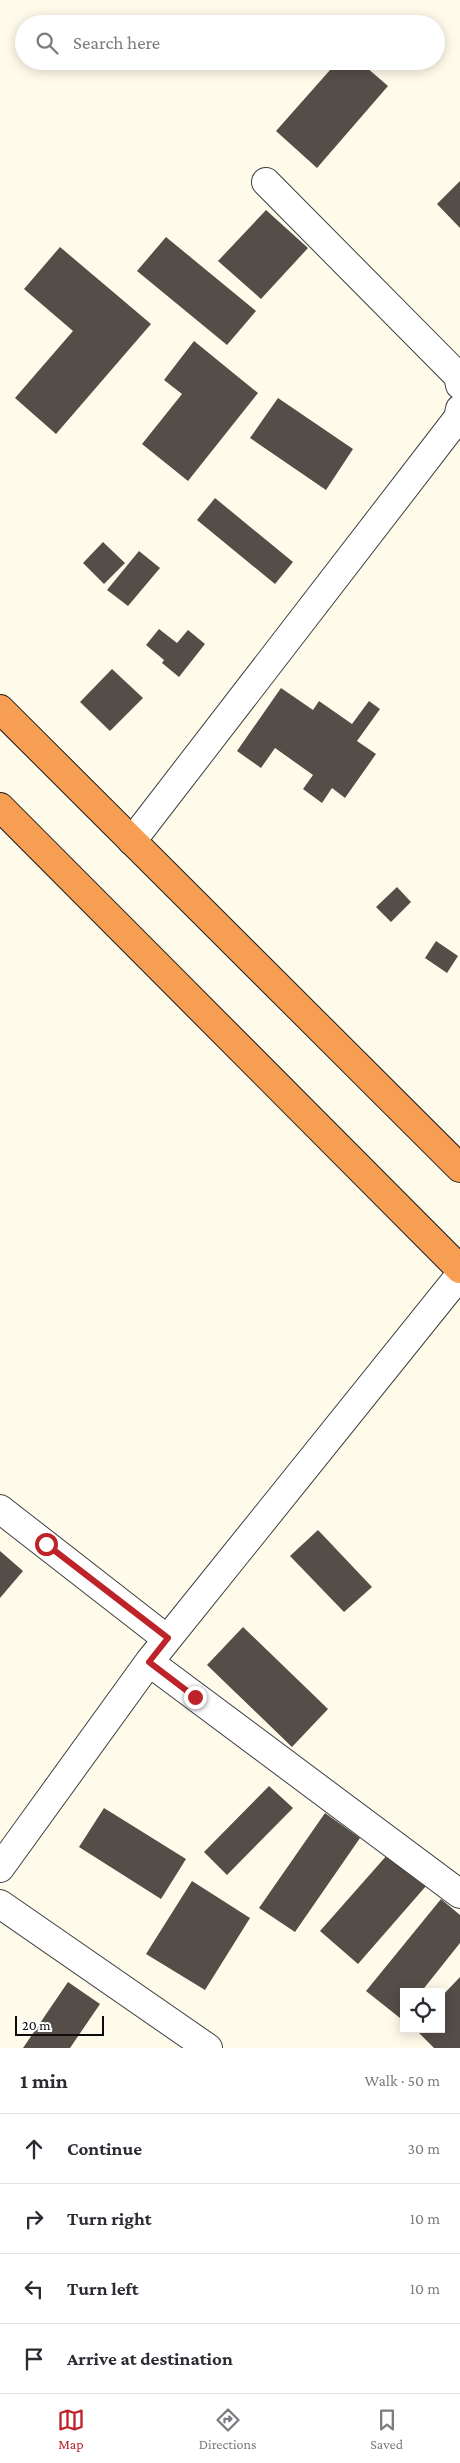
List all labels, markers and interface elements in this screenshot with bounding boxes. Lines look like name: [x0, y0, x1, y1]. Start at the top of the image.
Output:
search box: [15, 15, 445, 70]
icon: search: [33, 29, 61, 57]
text: Search here: [73, 32, 160, 53]
route start: [35, 1533, 58, 1556]
route end: [184, 1686, 207, 1709]
map controls: [400, 1988, 445, 2033]
button: locate: [400, 1988, 445, 2033]
scale bar: [15, 2013, 104, 2036]
text: 20 m: [22, 2017, 50, 2033]
text: 1 min: [20, 2069, 68, 2093]
text: Walk · 50 m: [364, 2072, 440, 2089]
icon: ahead: [20, 2135, 48, 2163]
text: Continue: [67, 2138, 142, 2159]
text: 30 m: [408, 2140, 440, 2157]
icon: right: [20, 2205, 48, 2233]
text: Turn right: [67, 2208, 152, 2229]
text: 10 m: [410, 2210, 440, 2227]
icon: left: [20, 2275, 48, 2303]
text: Turn left: [67, 2278, 139, 2299]
text: 10 m: [410, 2280, 440, 2297]
icon: arrive: [20, 2345, 48, 2373]
text: Arrive at destination: [67, 2348, 233, 2369]
tab: Map: [57, 2406, 85, 2452]
tab: Directions: [199, 2406, 257, 2452]
tab: Saved: [370, 2406, 403, 2452]

